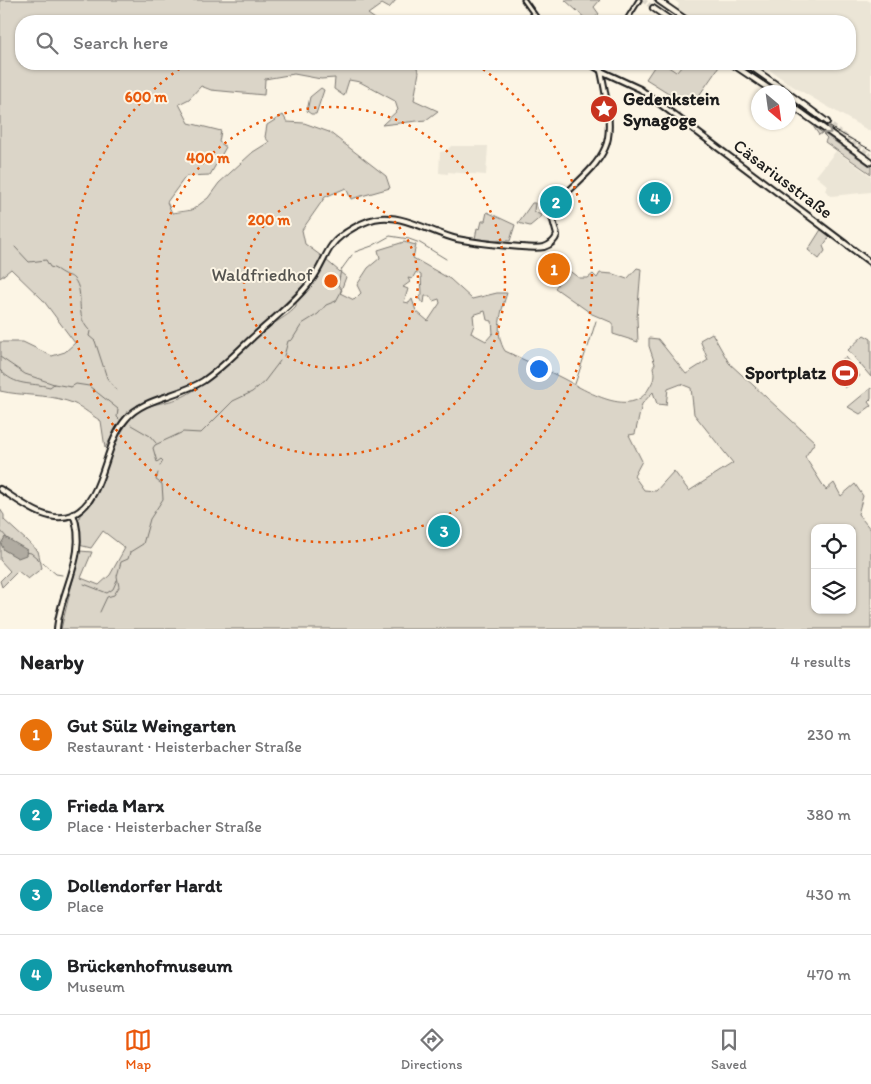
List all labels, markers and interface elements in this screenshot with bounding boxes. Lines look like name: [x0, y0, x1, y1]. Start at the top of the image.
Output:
search box: [15, 15, 856, 70]
icon: search: [33, 29, 61, 57]
text: Search here: [73, 31, 168, 54]
north arrow: [751, 85, 796, 130]
text: 600 m: [125, 88, 168, 106]
place label: Gedenkstein Synagoge: [623, 88, 720, 131]
place icon: Gedenkstein Synagoge: [589, 94, 619, 124]
one-way arrow: [822, 125, 832, 134]
street label: Cäsariusstraße: [729, 134, 837, 224]
text: 400 m: [186, 149, 230, 167]
pin: 4: [639, 179, 671, 217]
pin: 2: [540, 183, 572, 221]
text: 200 m: [248, 211, 291, 229]
pin: 1: [538, 250, 570, 288]
park label: Waldfriedhof: [211, 264, 313, 286]
centre of rings: [322, 272, 340, 290]
your location: [526, 356, 552, 382]
sports icon: Sportplatz: [830, 358, 860, 388]
place label: Sportplatz: [745, 362, 827, 384]
pin: 3: [428, 512, 460, 550]
map controls: [811, 524, 856, 614]
button: locate: [811, 524, 856, 569]
button: layers: [811, 569, 856, 614]
text: Nearby: [20, 649, 84, 674]
text: 4 results: [790, 652, 851, 671]
text: Gut Sülz Weingarten: [67, 714, 236, 737]
text: 1: [32, 725, 40, 744]
text: 230 m: [807, 725, 851, 744]
text: Restaurant · Heisterbacher Straße: [67, 737, 302, 756]
text: Frieda Marx: [67, 794, 164, 817]
text: 2: [32, 805, 40, 824]
text: 380 m: [807, 805, 851, 824]
text: Place · Heisterbacher Straße: [67, 817, 262, 836]
text: Dollendorfer Hardt: [67, 874, 222, 897]
text: 3: [32, 885, 40, 904]
text: 430 m: [806, 885, 851, 904]
text: Place: [67, 897, 104, 916]
text: Brückenhofmuseum: [67, 954, 233, 977]
text: 4: [31, 965, 41, 984]
text: 470 m: [807, 965, 851, 984]
text: Museum: [67, 977, 125, 996]
tab: Map: [124, 1026, 152, 1073]
tab: Directions: [401, 1026, 462, 1073]
tab: Saved: [711, 1026, 747, 1073]

